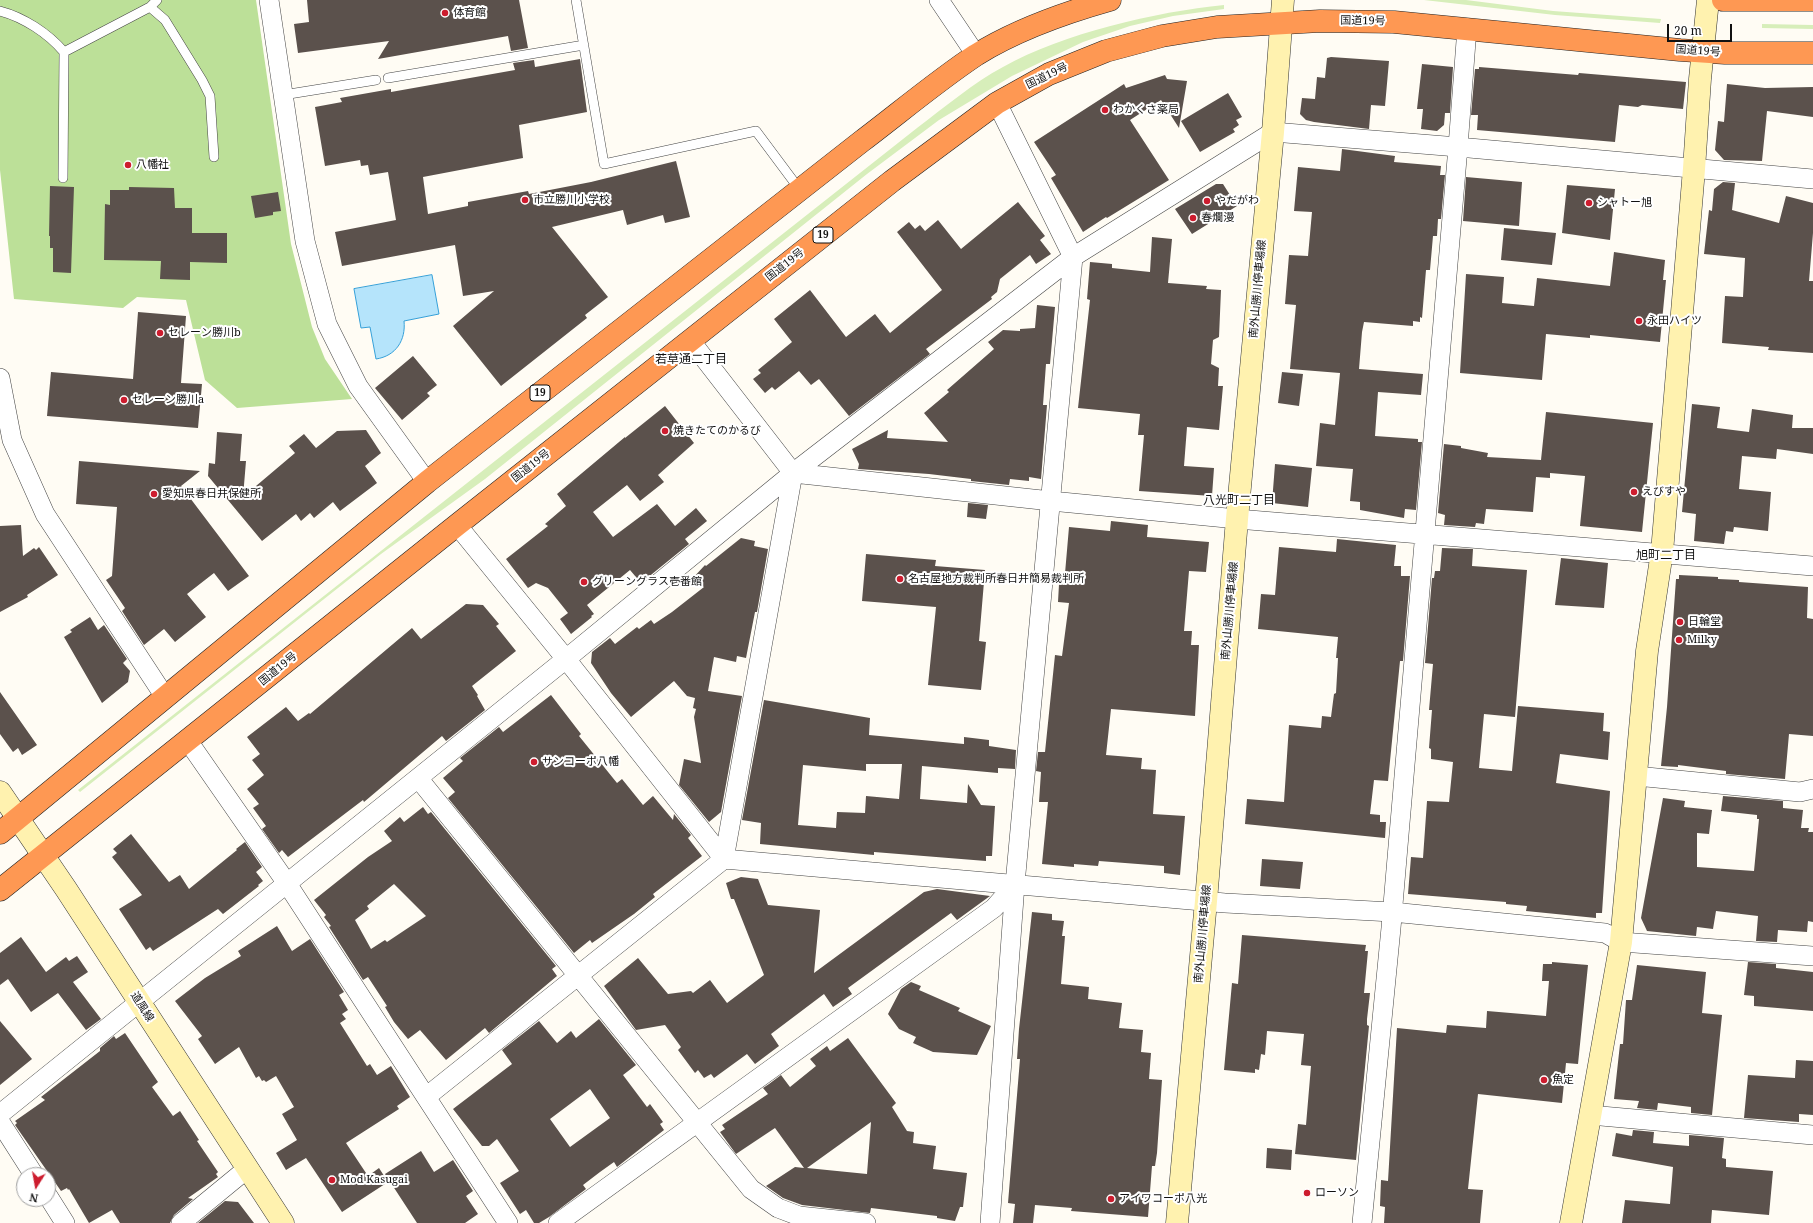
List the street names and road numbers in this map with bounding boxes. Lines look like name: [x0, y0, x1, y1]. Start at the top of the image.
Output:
street label: 国道19号: [1340, 14, 1386, 28]
street label: 国道19号: [1675, 43, 1721, 59]
street label: 国道19号: [1024, 60, 1070, 92]
road number: 19: [813, 227, 833, 243]
street label: 南外山勝川停車場線: [1247, 239, 1269, 339]
street label: 国道19号: [763, 246, 807, 284]
road number: 19: [530, 385, 550, 401]
street label: 国道19号: [509, 447, 553, 485]
street label: 南外山勝川停車場線: [1219, 561, 1241, 661]
street label: 国道19号: [256, 650, 300, 688]
street label: 南外山勝川停車場線: [1192, 884, 1214, 984]
street label: 道風線: [127, 990, 157, 1024]

